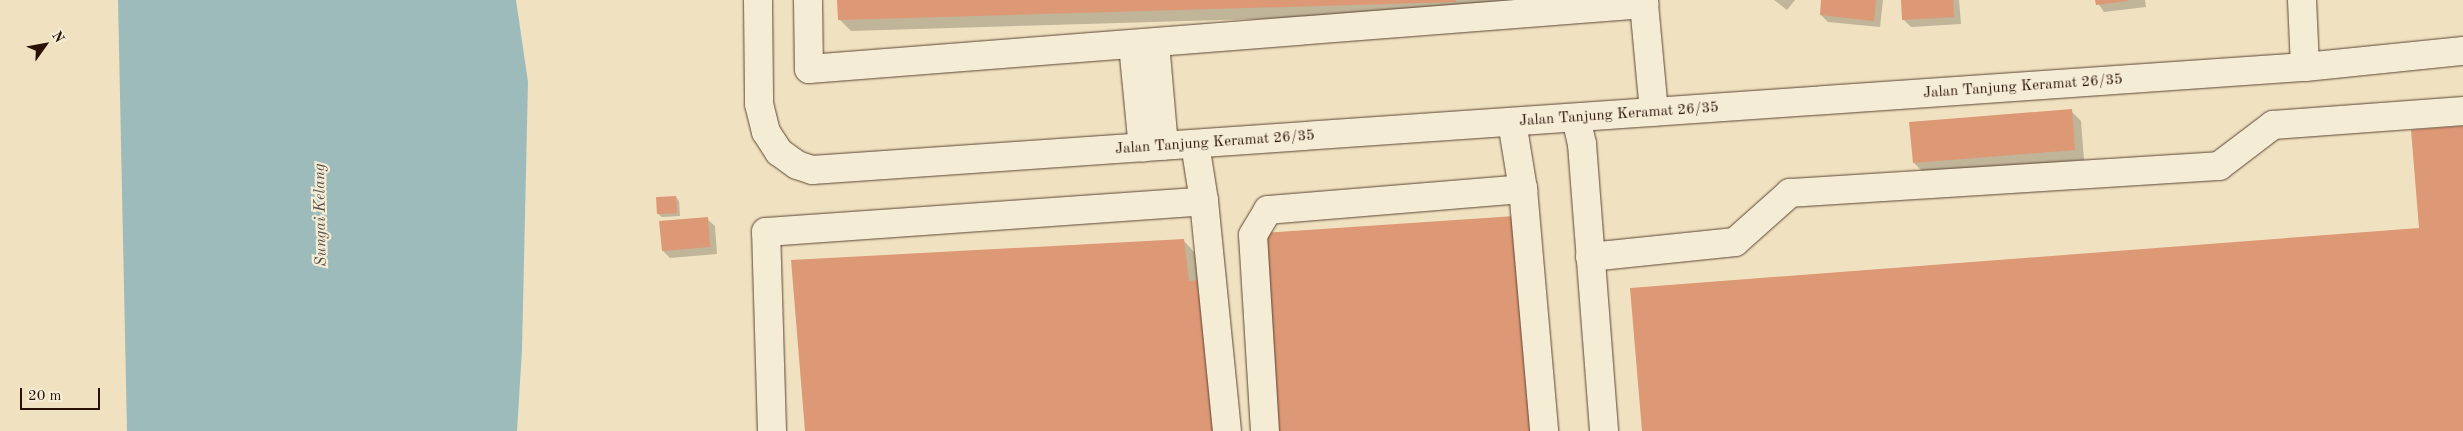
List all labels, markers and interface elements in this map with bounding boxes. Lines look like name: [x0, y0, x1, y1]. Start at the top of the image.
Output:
north arrow: [20, 20, 70, 70]
text: N: [49, 29, 66, 45]
street label: Jalan Tanjung Keramat 26/35: [1923, 71, 2123, 103]
street label: Jalan Tanjung Keramat 26/35: [1519, 99, 1719, 131]
street label: Jalan Tanjung Keramat 26/35: [1115, 127, 1315, 159]
water label: Sungai Kelang: [311, 163, 331, 267]
scale bar: [22, 378, 102, 410]
text: 20 m: [28, 389, 62, 404]

